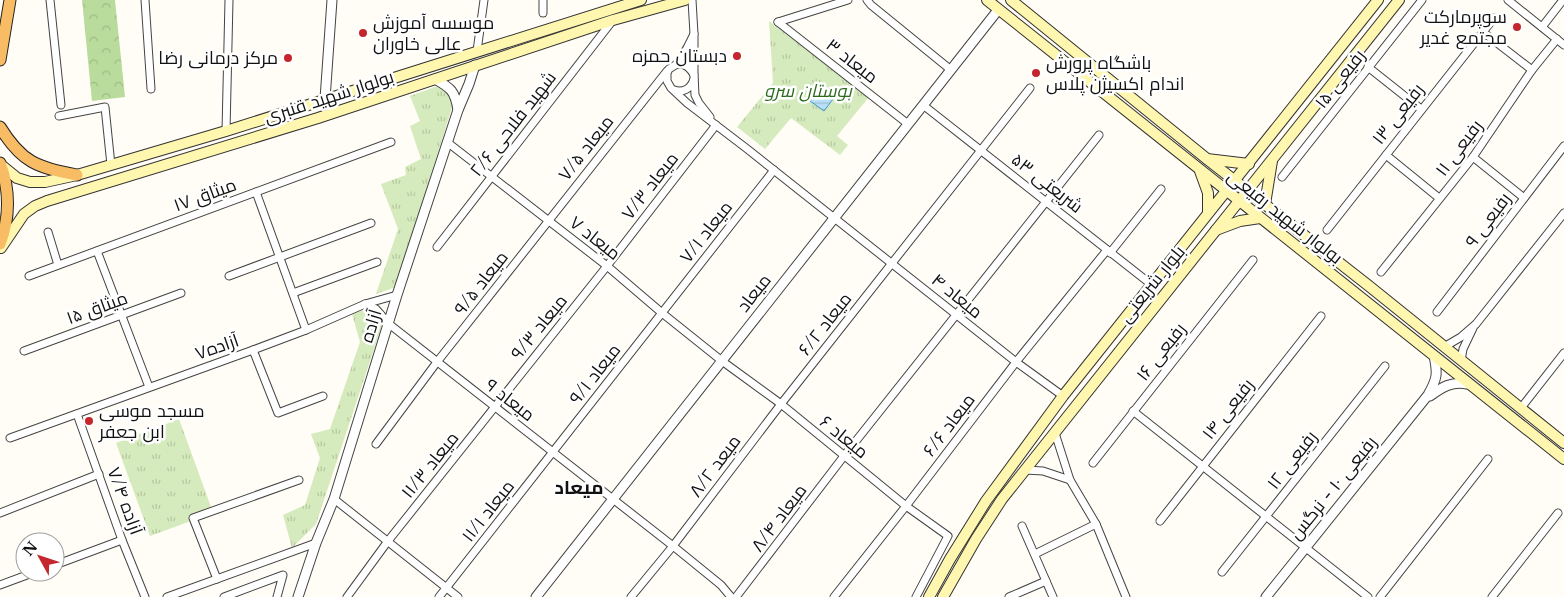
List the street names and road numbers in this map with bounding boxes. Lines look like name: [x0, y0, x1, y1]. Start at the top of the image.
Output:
street label: میعاد ۳: [822, 34, 882, 88]
street label: رفیعی ۱۵: [1310, 45, 1370, 113]
street label: بولوار شهید قنبری: [261, 66, 397, 128]
street label: شهید فلاحی ۲/۶: [465, 67, 561, 181]
street label: رفیعی ۱۳: [1367, 79, 1429, 149]
street label: میعاد ۷/۵: [554, 111, 618, 185]
street label: رفیعی ۱۱: [1431, 116, 1487, 180]
street label: میعاد ۷/۳: [617, 148, 683, 224]
street label: شریعتی ۵۳: [1007, 148, 1087, 218]
street label: بولوار شهید رفیعی: [1223, 165, 1347, 269]
street label: میثاق ۱۷: [171, 174, 240, 217]
street label: رفیعی ۹: [1460, 188, 1516, 252]
street label: میعاد ۷/۱: [675, 197, 737, 267]
street label: میعاد ۷: [565, 211, 625, 265]
street label: بلوار شریعتی: [1114, 241, 1190, 327]
street label: میعاد ۹/۵: [449, 247, 513, 319]
street label: میعاد ۴: [927, 269, 987, 323]
street label: میعاد: [732, 270, 776, 316]
street label: میثاق ۱۵: [63, 287, 131, 330]
street label: میعاد ۶/۲: [794, 288, 856, 360]
street label: میعاد ۹/۳: [506, 290, 572, 364]
street label: آزاده: [356, 307, 386, 345]
street label: رفیعی ۱۶: [1132, 319, 1190, 385]
street label: آزاده۷: [192, 329, 242, 365]
street label: میعاد ۹/۱: [565, 339, 625, 409]
street label: میعاد ۹: [481, 374, 539, 426]
street label: رفیعی ۱۴: [1197, 374, 1259, 444]
street label: میعاد ۶/۶: [918, 389, 980, 461]
street label: میعاد ۶: [815, 411, 873, 463]
street label: رفیعی ۱۲: [1262, 426, 1322, 494]
street label: میعاد ۱۱/۳: [397, 427, 463, 503]
street label: میعد ۸/۲: [685, 431, 745, 501]
street label: رفیعی ۱۰ - نرگس: [1284, 432, 1382, 544]
street label: آزاده ۷/۴: [103, 464, 147, 538]
street label: میعاد ۱۱/۱: [457, 476, 519, 546]
street label: میعاد ۸/۴: [746, 480, 812, 556]

